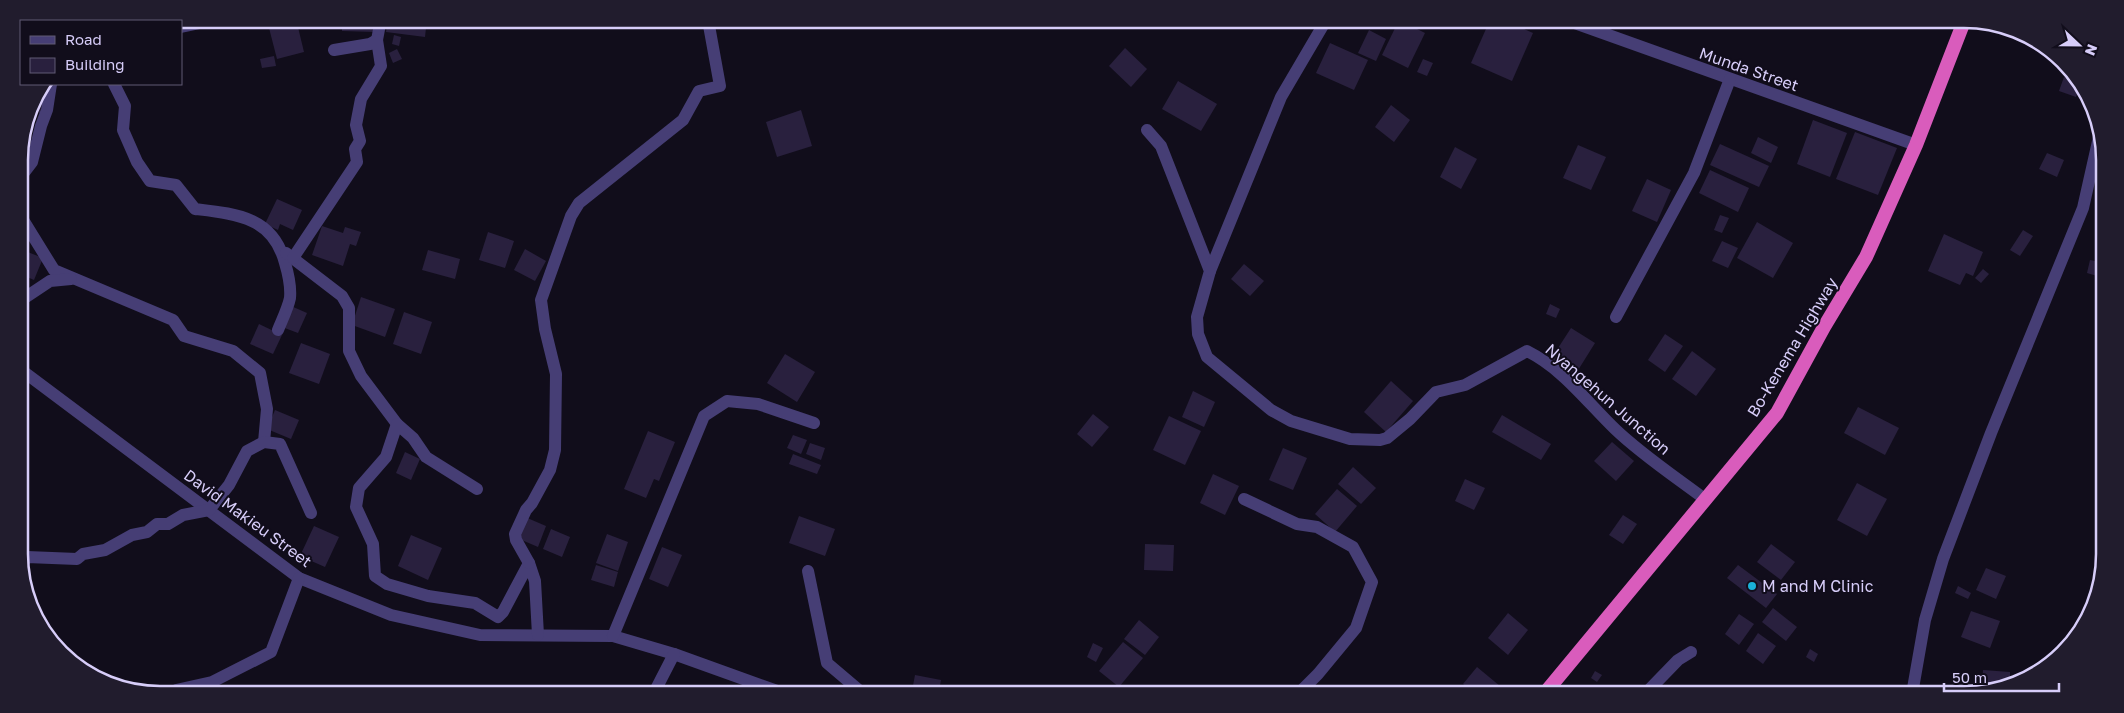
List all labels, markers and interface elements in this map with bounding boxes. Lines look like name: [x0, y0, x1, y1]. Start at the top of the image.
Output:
legend: [20, 20, 182, 85]
north arrow: [2054, 20, 2104, 70]
text: Road: [65, 30, 102, 48]
text: N: [2082, 42, 2101, 58]
street label: Munda Street: [1697, 43, 1801, 95]
text: Building: [65, 55, 125, 73]
street label: Bo-Kenema Highway: [1742, 274, 1842, 420]
street label: Nyangehun Junction: [1541, 339, 1675, 459]
street label: David Makieu Street: [180, 465, 316, 571]
place label: M and M Clinic: [1762, 576, 1874, 596]
marker: M and M Clinic: [1746, 580, 1758, 592]
scale bar: [1944, 660, 2059, 692]
text: 50 m: [1952, 668, 1987, 686]

